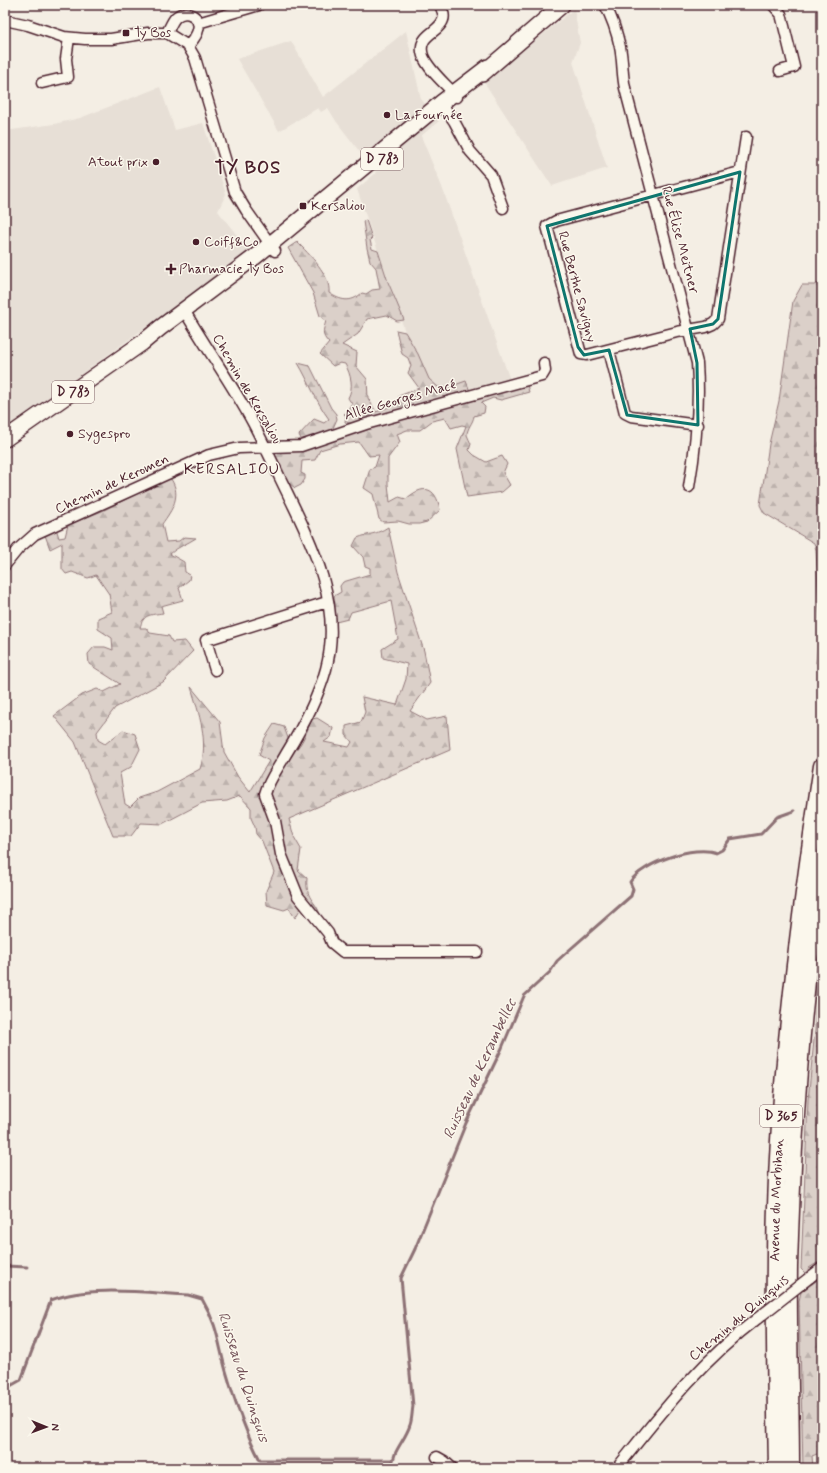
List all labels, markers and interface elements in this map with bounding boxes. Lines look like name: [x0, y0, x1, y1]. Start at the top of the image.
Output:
place label: Ty Bos: [134, 24, 171, 42]
marker: Ty Bos: [121, 28, 131, 38]
place label: La Fournée: [395, 106, 463, 124]
marker: La Fournée: [382, 110, 392, 120]
road number: D 783: [361, 148, 403, 170]
place label: Atout prix: [88, 153, 148, 171]
district label: TY BOS: [215, 156, 281, 180]
marker: Atout prix: [151, 157, 161, 167]
street label: Rue Élise Meitner: [657, 184, 703, 296]
place label: Kersaliou: [311, 197, 365, 215]
marker: Kersaliou: [298, 201, 308, 211]
street label: Rue Berthe Savigny: [553, 229, 600, 345]
place label: Coiff&Co: [204, 233, 259, 251]
marker: Coiff&Co: [191, 237, 201, 247]
place label: Pharmacie Ty Bos: [179, 260, 284, 278]
marker: Pharmacie Ty Bos: [166, 264, 176, 274]
street label: Chemin de Kersaliou: [208, 331, 286, 447]
street label: Allée Georges Macé: [342, 375, 458, 425]
road number: D 783: [52, 381, 94, 403]
place label: Sygespro: [78, 425, 130, 444]
marker: Sygespro: [65, 429, 75, 439]
street label: Chemin de Keromen: [52, 450, 172, 518]
district label: KERSALIOU: [184, 459, 280, 480]
water label: Ruisseau de Kerambellec: [439, 995, 522, 1142]
road number: D 365: [760, 1105, 802, 1127]
street label: Avenue du Morbihan: [766, 1138, 788, 1262]
street label: Chemin du Quinquis: [685, 1271, 793, 1365]
water label: Ruisseau du Quinquis: [213, 1309, 274, 1446]
north arrow: [26, 1407, 66, 1447]
text: N: [48, 1423, 62, 1431]

